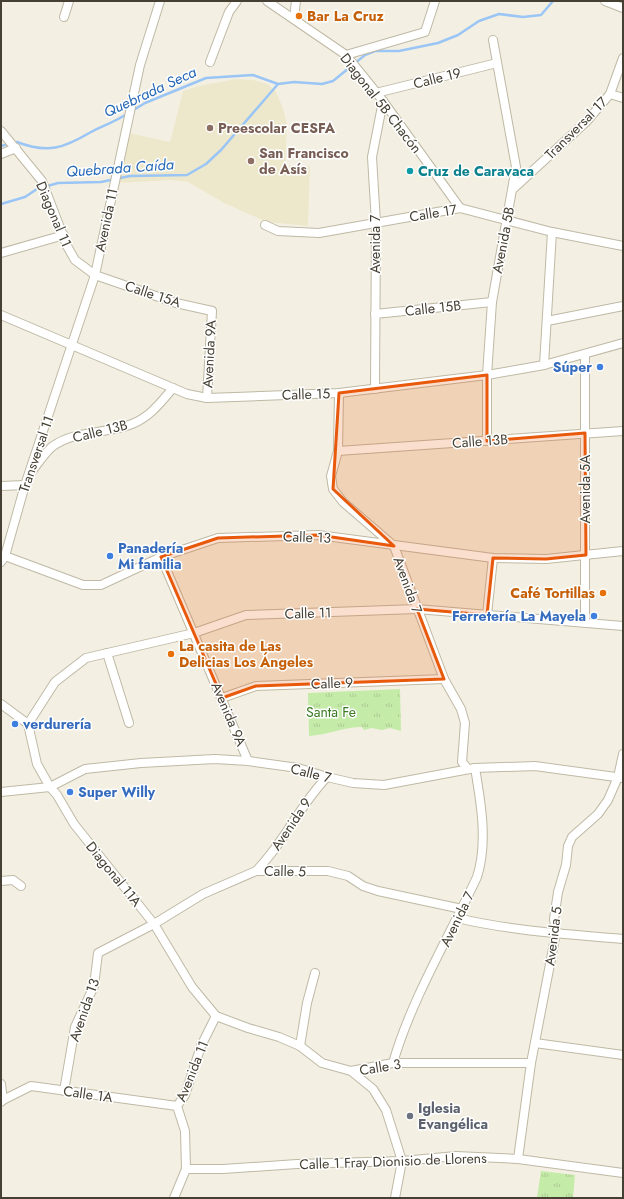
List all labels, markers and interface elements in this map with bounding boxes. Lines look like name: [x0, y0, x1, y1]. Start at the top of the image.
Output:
place label: Bar La Cruz: [307, 6, 385, 26]
marker: Bar La Cruz: [294, 11, 304, 21]
street label: Diagonal 5B Chacón: [335, 49, 427, 157]
water label: Quebrada Seca: [100, 61, 201, 123]
street label: Calle 19: [411, 62, 463, 94]
street label: Transversal 17: [540, 92, 612, 164]
place label: Preescolar CESFA: [218, 118, 336, 138]
marker: Preescolar CESFA: [205, 123, 215, 133]
place label: San Francisco de Asís: [259, 143, 349, 179]
water label: Quebrada Caída: [65, 153, 175, 183]
marker: San Francisco de Asís: [246, 156, 256, 166]
place label: Cruz de Caravaca: [418, 161, 534, 181]
marker: Cruz de Caravaca: [405, 166, 415, 176]
street label: Diagonal 11: [31, 178, 77, 250]
street label: Avenida 11: [90, 187, 122, 253]
street label: Calle 17: [408, 199, 459, 227]
street label: Avenida 5B: [487, 205, 519, 275]
street label: Avenida 7: [365, 214, 385, 273]
street label: Calle 15A: [123, 276, 184, 313]
street label: Calle 15B: [404, 295, 462, 321]
street label: Avenida 9A: [197, 319, 221, 388]
place label: Súper: [553, 357, 592, 377]
marker: Súper: [595, 362, 605, 372]
street label: Calle 15: [281, 383, 331, 405]
street label: Transversal 11: [13, 413, 59, 495]
street label: Calle 13B: [70, 414, 130, 447]
street label: Calle 13B: [451, 429, 509, 453]
street label: Avenida 5A: [575, 454, 595, 523]
street label: Calle 13: [283, 526, 332, 548]
place label: Panadería Mi familia: [118, 538, 183, 574]
marker: Panadería Mi familia: [105, 551, 115, 561]
street label: Avenida 7: [389, 554, 428, 617]
place label: Café Tortillas: [510, 583, 596, 603]
marker: Café Tortillas: [598, 588, 608, 598]
street label: Calle 11: [284, 602, 332, 624]
place label: Ferretería La Mayela: [452, 606, 586, 626]
marker: Ferretería La Mayela: [589, 611, 599, 621]
place label: La casita de Las Delicias Los Ángeles: [179, 636, 314, 672]
marker: La casita de Las Delicias Los Ángeles: [166, 649, 176, 659]
street label: Calle 9: [311, 672, 353, 694]
street label: Avenida 9A: [207, 679, 252, 750]
park label: Santa Fe: [306, 702, 356, 722]
place label: verdurería: [22, 714, 91, 734]
marker: verdurería: [10, 719, 20, 729]
street label: Calle 7: [288, 758, 334, 788]
place label: Super Willy: [78, 782, 156, 802]
marker: Super Willy: [65, 787, 75, 797]
street label: Avenida 9: [266, 794, 316, 854]
street label: Diagonal 11A: [81, 837, 147, 912]
street label: Calle 5: [264, 861, 306, 881]
street label: Avenida 7: [435, 888, 479, 950]
street label: Avenida 5: [539, 905, 567, 967]
street label: Avenida 13: [64, 975, 104, 1044]
street label: Avenida 11: [171, 1037, 213, 1105]
street label: Calle 3: [358, 1054, 403, 1080]
street label: Calle 1A: [62, 1081, 115, 1107]
place label: Iglesia Evangélica: [418, 1098, 488, 1134]
marker: Iglesia Evangélica: [405, 1111, 415, 1121]
street label: Calle 1 Fray Dionisio de Llorens: [299, 1148, 487, 1174]

